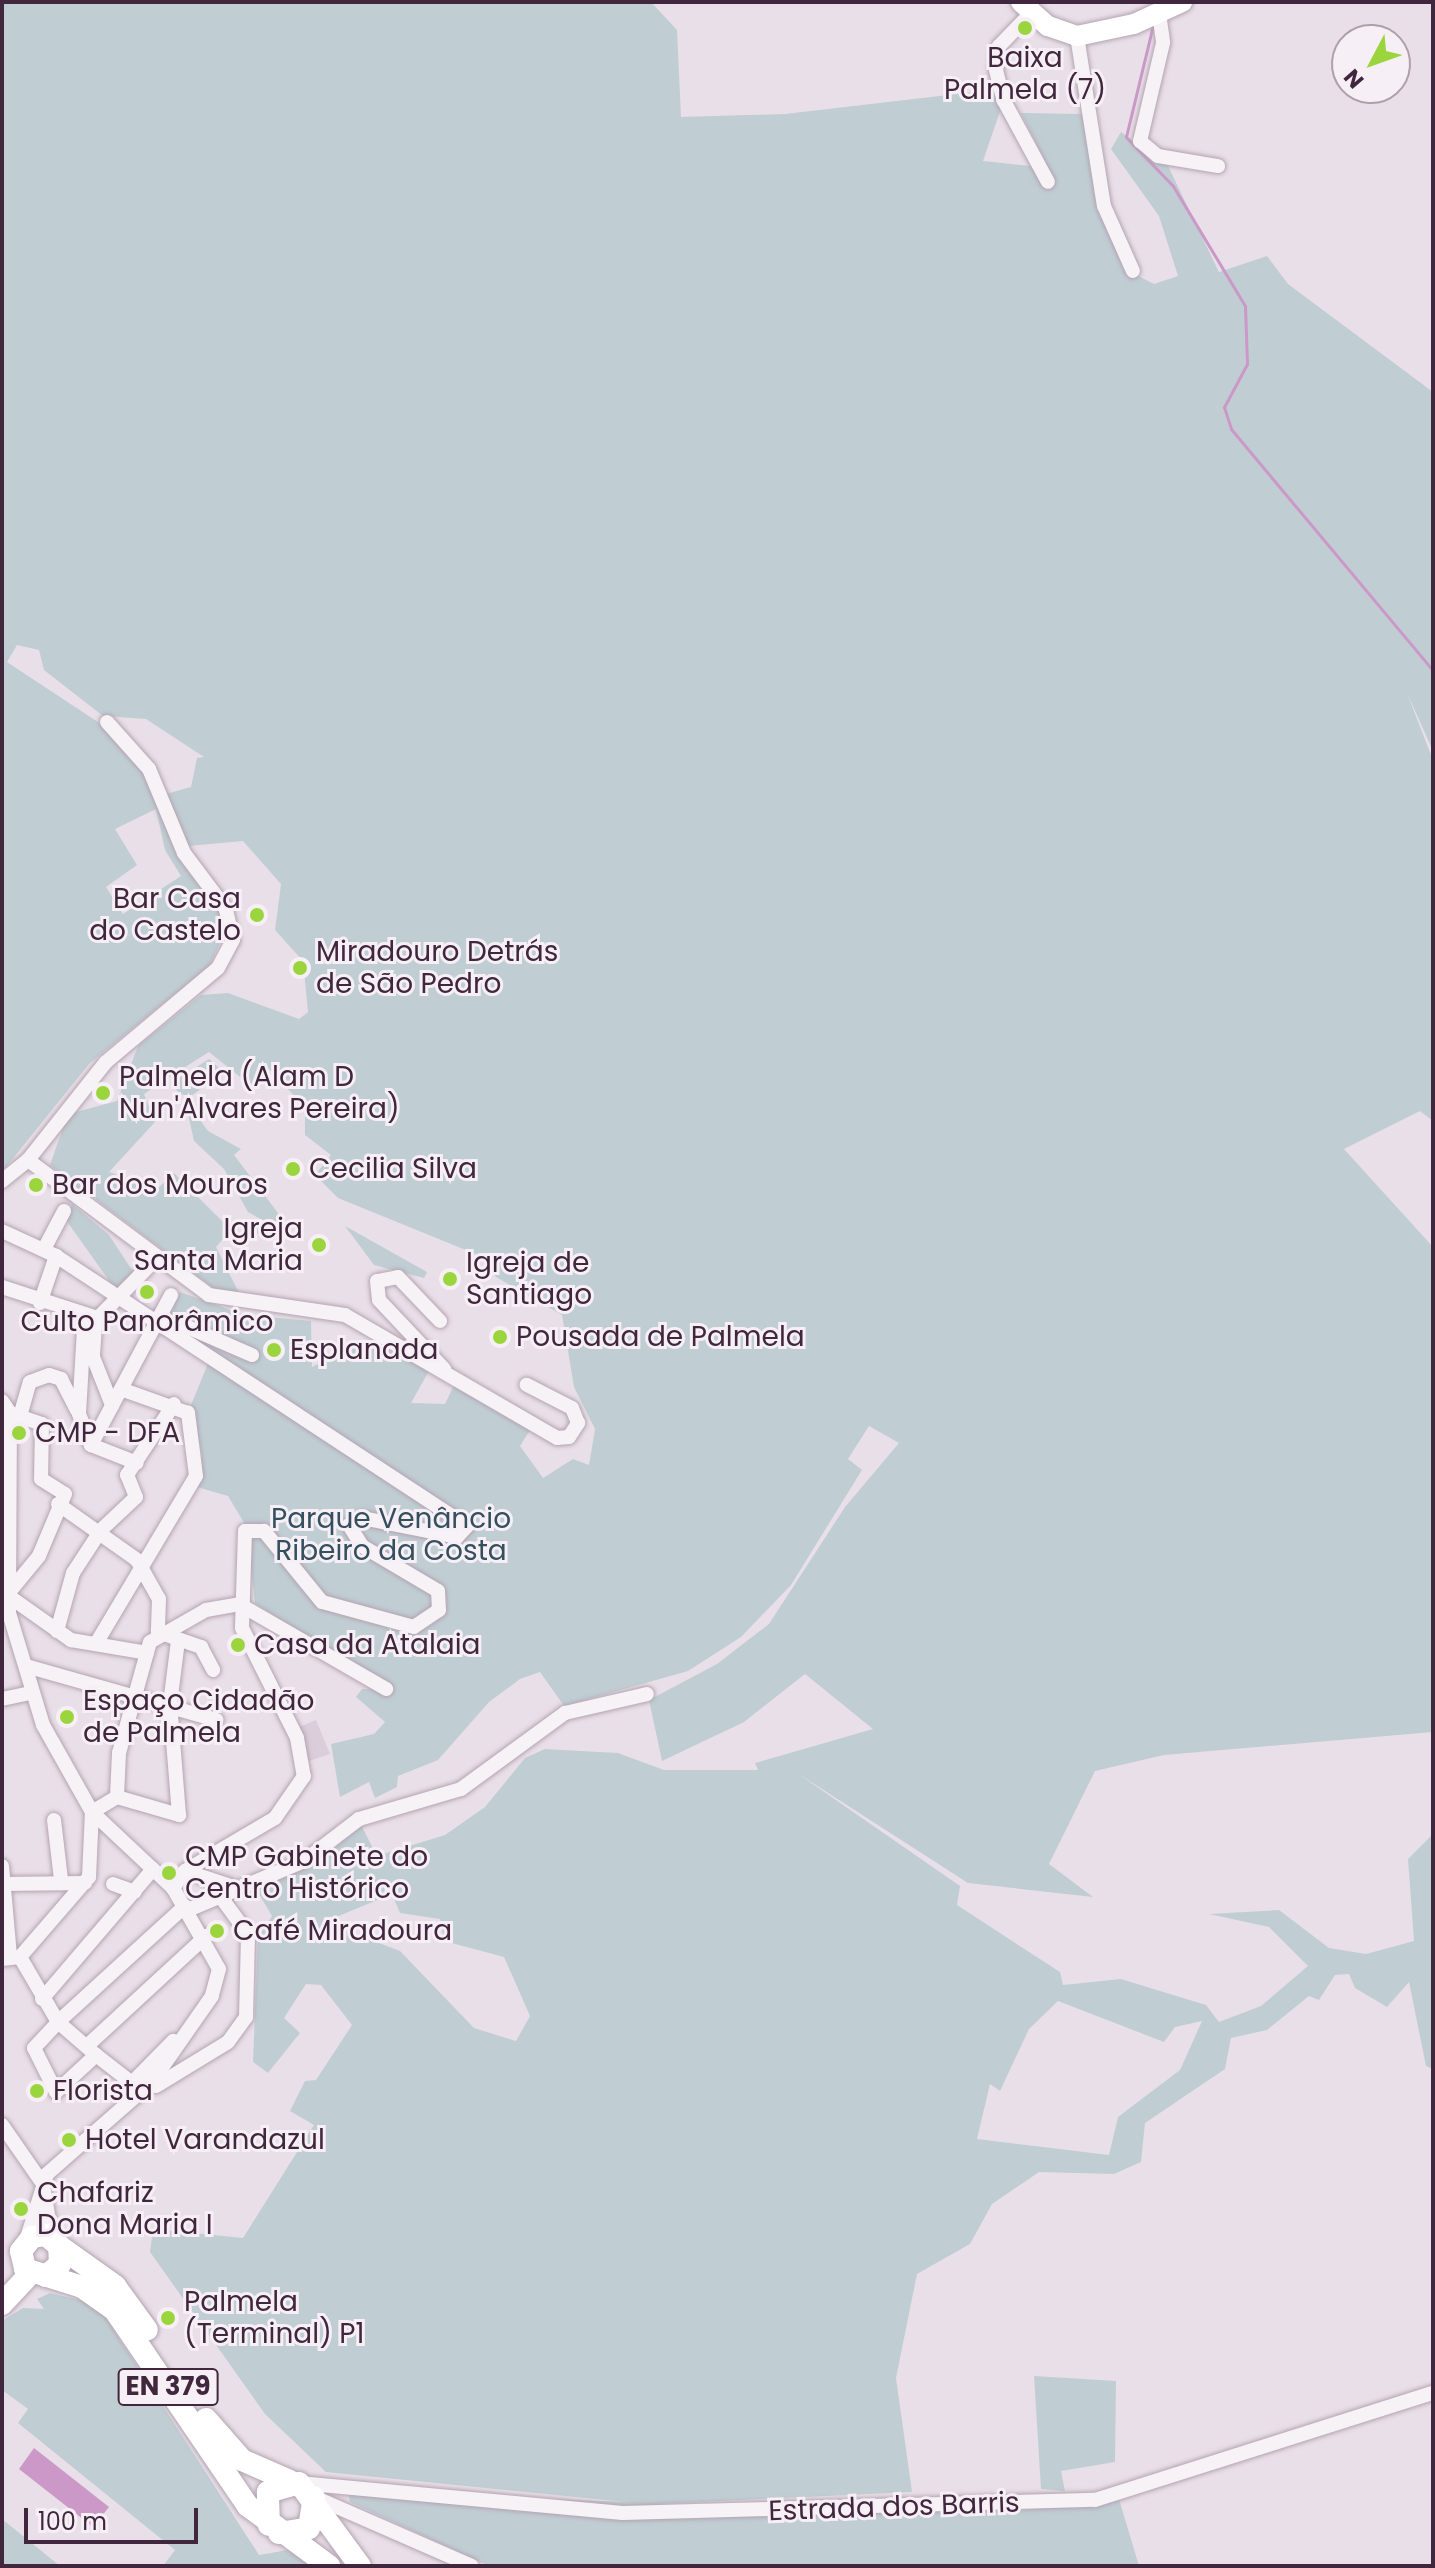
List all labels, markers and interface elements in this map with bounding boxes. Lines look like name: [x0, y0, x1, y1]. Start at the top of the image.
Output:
marker: Baixa Palmela (7): [1016, 19, 1034, 37]
north arrow: [1331, 24, 1411, 104]
place label: Baixa Palmela (7): [944, 41, 1106, 107]
text: N: [1337, 62, 1371, 95]
place label: Bar Casa do Castelo: [89, 882, 241, 948]
marker: Bar Casa do Castelo: [248, 906, 266, 924]
place label: Miradouro Detrás de São Pedro: [316, 935, 558, 1001]
marker: Miradouro Detrás de São Pedro: [291, 959, 309, 977]
place label: Palmela (Alam D Nun'Alvares Pereira): [119, 1060, 400, 1126]
marker: Palmela (Alam D Nun'Alvares Pereira): [94, 1084, 112, 1102]
place label: Cecilia Silva: [309, 1152, 477, 1186]
marker: Cecilia Silva: [284, 1160, 302, 1178]
place label: Bar dos Mouros: [52, 1168, 268, 1202]
marker: Bar dos Mouros: [27, 1176, 45, 1194]
place label: Igreja Santa Maria: [134, 1212, 303, 1278]
marker: Igreja Santa Maria: [310, 1236, 328, 1254]
place label: Igreja de Santiago: [466, 1246, 592, 1312]
marker: Igreja de Santiago: [441, 1270, 459, 1288]
marker: Culto Panorâmico: [138, 1283, 156, 1301]
place label: Culto Panorâmico: [20, 1305, 274, 1339]
place label: Pousada de Palmela: [516, 1320, 805, 1354]
marker: Pousada de Palmela: [491, 1328, 509, 1346]
place label: Esplanada: [290, 1333, 438, 1367]
marker: Esplanada: [265, 1341, 283, 1359]
place label: CMP - DFA: [35, 1416, 180, 1450]
marker: CMP - DFA: [10, 1424, 28, 1442]
park label: Parque Venâncio Ribeiro da Costa: [271, 1502, 511, 1568]
place label: Casa da Atalaia: [254, 1628, 481, 1662]
marker: Casa da Atalaia: [229, 1636, 247, 1654]
place label: Espaço Cidadão de Palmela: [83, 1684, 314, 1750]
marker: Espaço Cidadão de Palmela: [58, 1708, 76, 1726]
place label: CMP Gabinete do Centro Histórico: [185, 1840, 428, 1906]
marker: CMP Gabinete do Centro Histórico: [160, 1864, 178, 1882]
place label: Café Miradoura: [233, 1914, 452, 1948]
marker: Café Miradoura: [208, 1922, 226, 1940]
place label: Florista: [53, 2074, 153, 2108]
marker: Florista: [28, 2082, 46, 2100]
place label: Hotel Varandazul: [85, 2123, 325, 2157]
marker: Hotel Varandazul: [60, 2131, 78, 2149]
place label: Chafariz Dona Maria I: [37, 2176, 213, 2242]
marker: Chafariz Dona Maria I: [12, 2200, 30, 2218]
place label: Palmela (Terminal) P1: [184, 2285, 364, 2351]
marker: Palmela (Terminal) P1: [159, 2309, 177, 2327]
road number: EN 379: [116, 2365, 220, 2409]
street label: Estrada dos Barris: [768, 2486, 1020, 2528]
scale bar: [28, 2492, 202, 2542]
text: 100 m: [38, 2505, 107, 2538]

